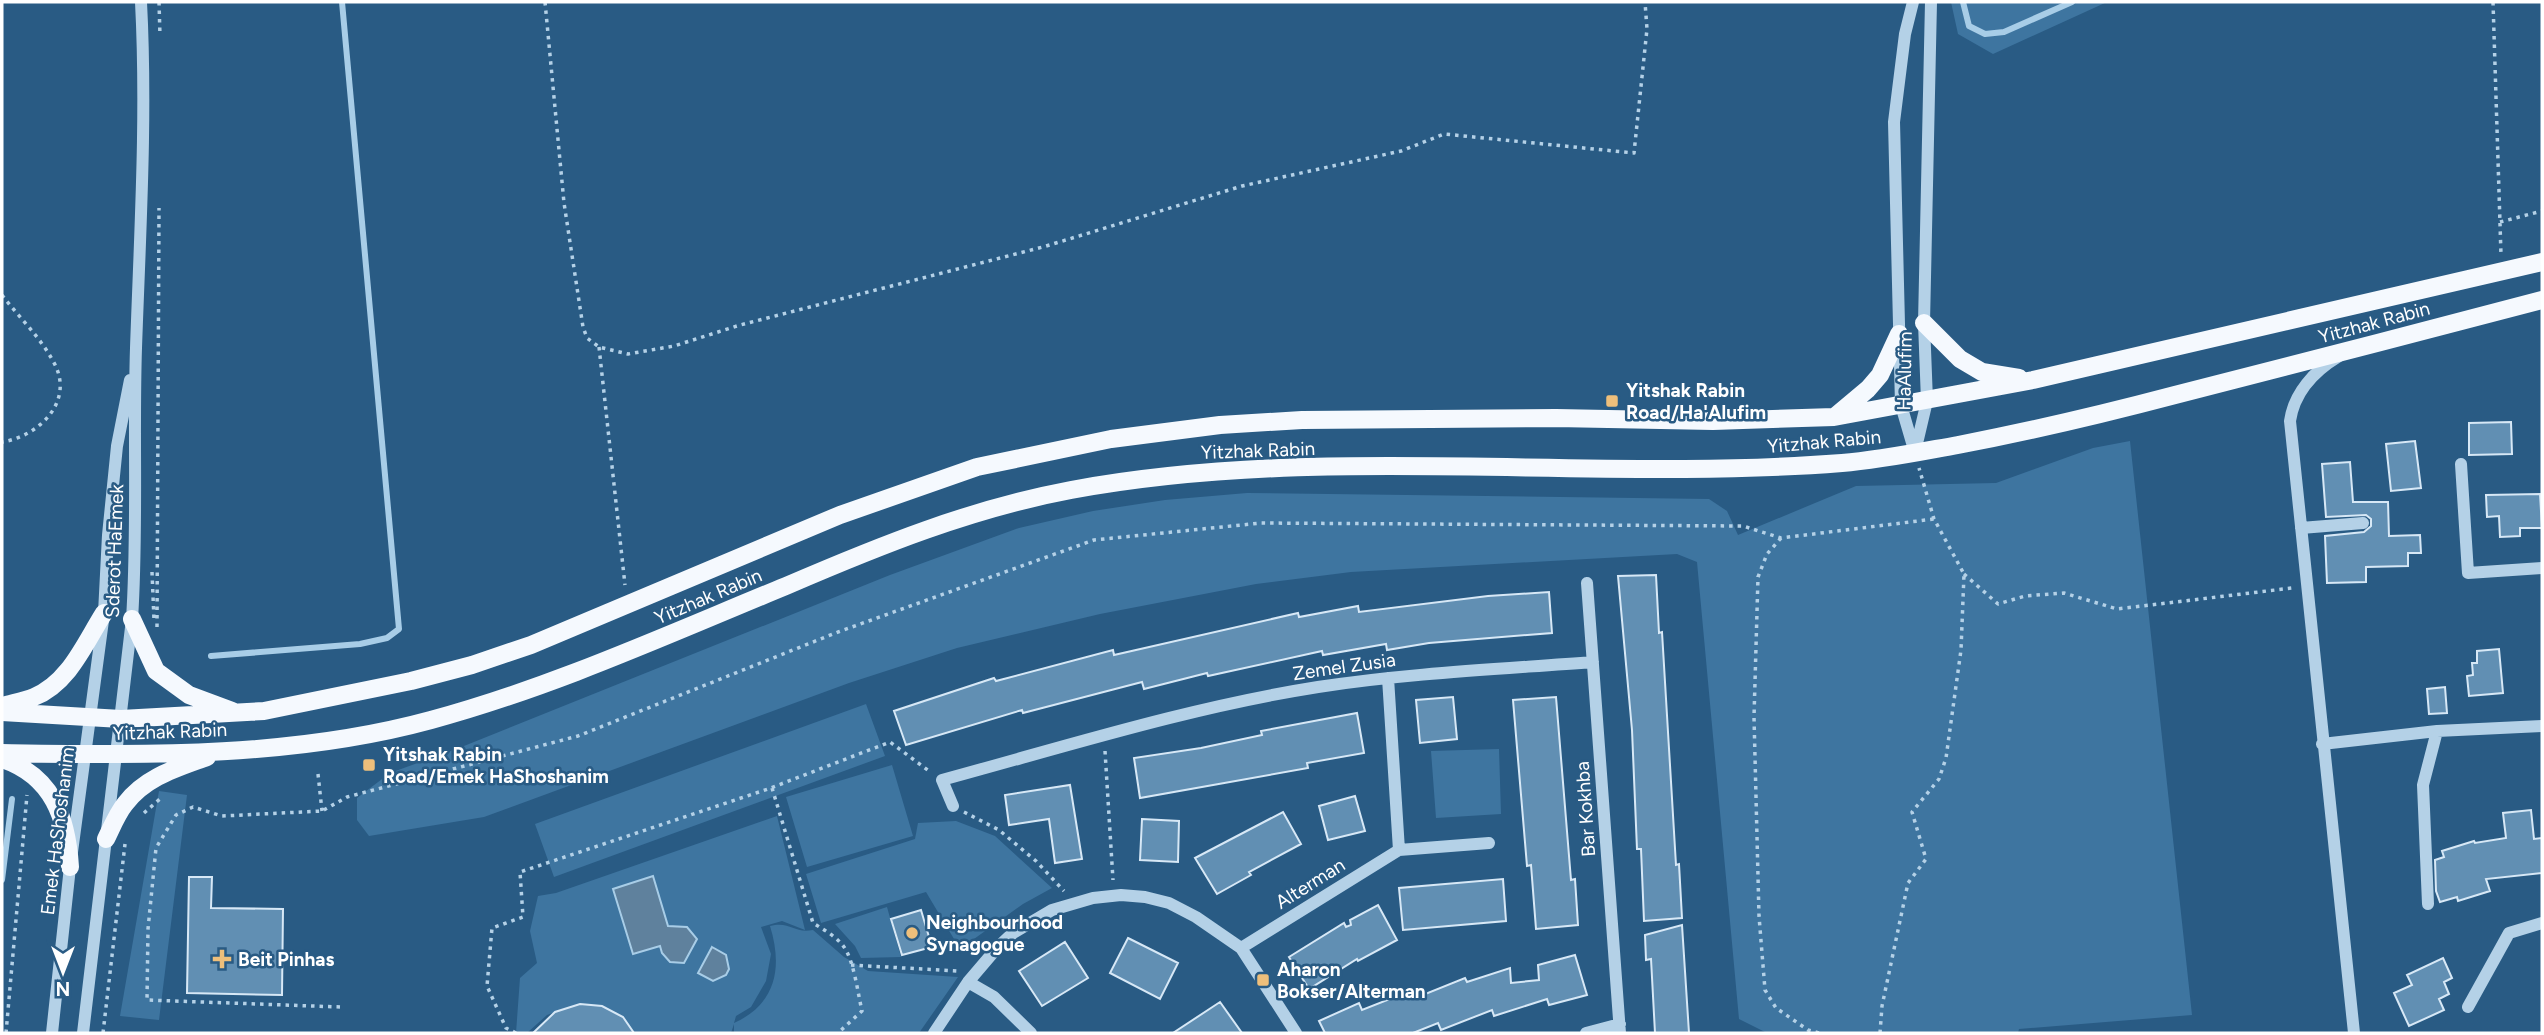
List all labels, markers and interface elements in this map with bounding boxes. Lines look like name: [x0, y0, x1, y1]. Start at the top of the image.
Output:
street label: Yitzhak Rabin: [2316, 297, 2432, 348]
street label: HaAlufim: [1892, 331, 1917, 411]
place label: Yitshak Rabin Road/Ha'Alufim: [1626, 379, 1766, 424]
marker: Yitshak Rabin Road/Ha'Alufim: [1604, 393, 1620, 409]
street label: Yitzhak Rabin: [1766, 425, 1882, 458]
street label: Yitzhak Rabin: [1200, 437, 1316, 464]
street label: Sderot HaEmek: [101, 483, 128, 618]
street label: Yitzhak Rabin: [651, 564, 765, 629]
street label: Zemel Zusia: [1291, 648, 1397, 685]
street label: Yitzhak Rabin: [112, 718, 228, 745]
place label: Yitshak Rabin Road/Emek HaShoshanim: [383, 743, 609, 788]
street label: Emek HaShoshanim: [36, 746, 79, 916]
marker: Yitshak Rabin Road/Emek HaShoshanim: [361, 757, 377, 773]
street label: Bar Kokhba: [1571, 761, 1600, 857]
street label: Alterman: [1271, 853, 1349, 914]
place label: Neighbourhood Synagogue: [926, 911, 1063, 956]
marker: Neighbourhood Synagogue: [904, 925, 920, 941]
north arrow: [28, 937, 98, 1007]
place label: Beit Pinhas: [238, 948, 334, 971]
marker: Beit Pinhas: [212, 949, 232, 969]
place label: Aharon Bokser/Alterman: [1277, 958, 1426, 1003]
marker: Aharon Bokser/Alterman: [1255, 972, 1271, 988]
text: N: [56, 977, 70, 1000]

